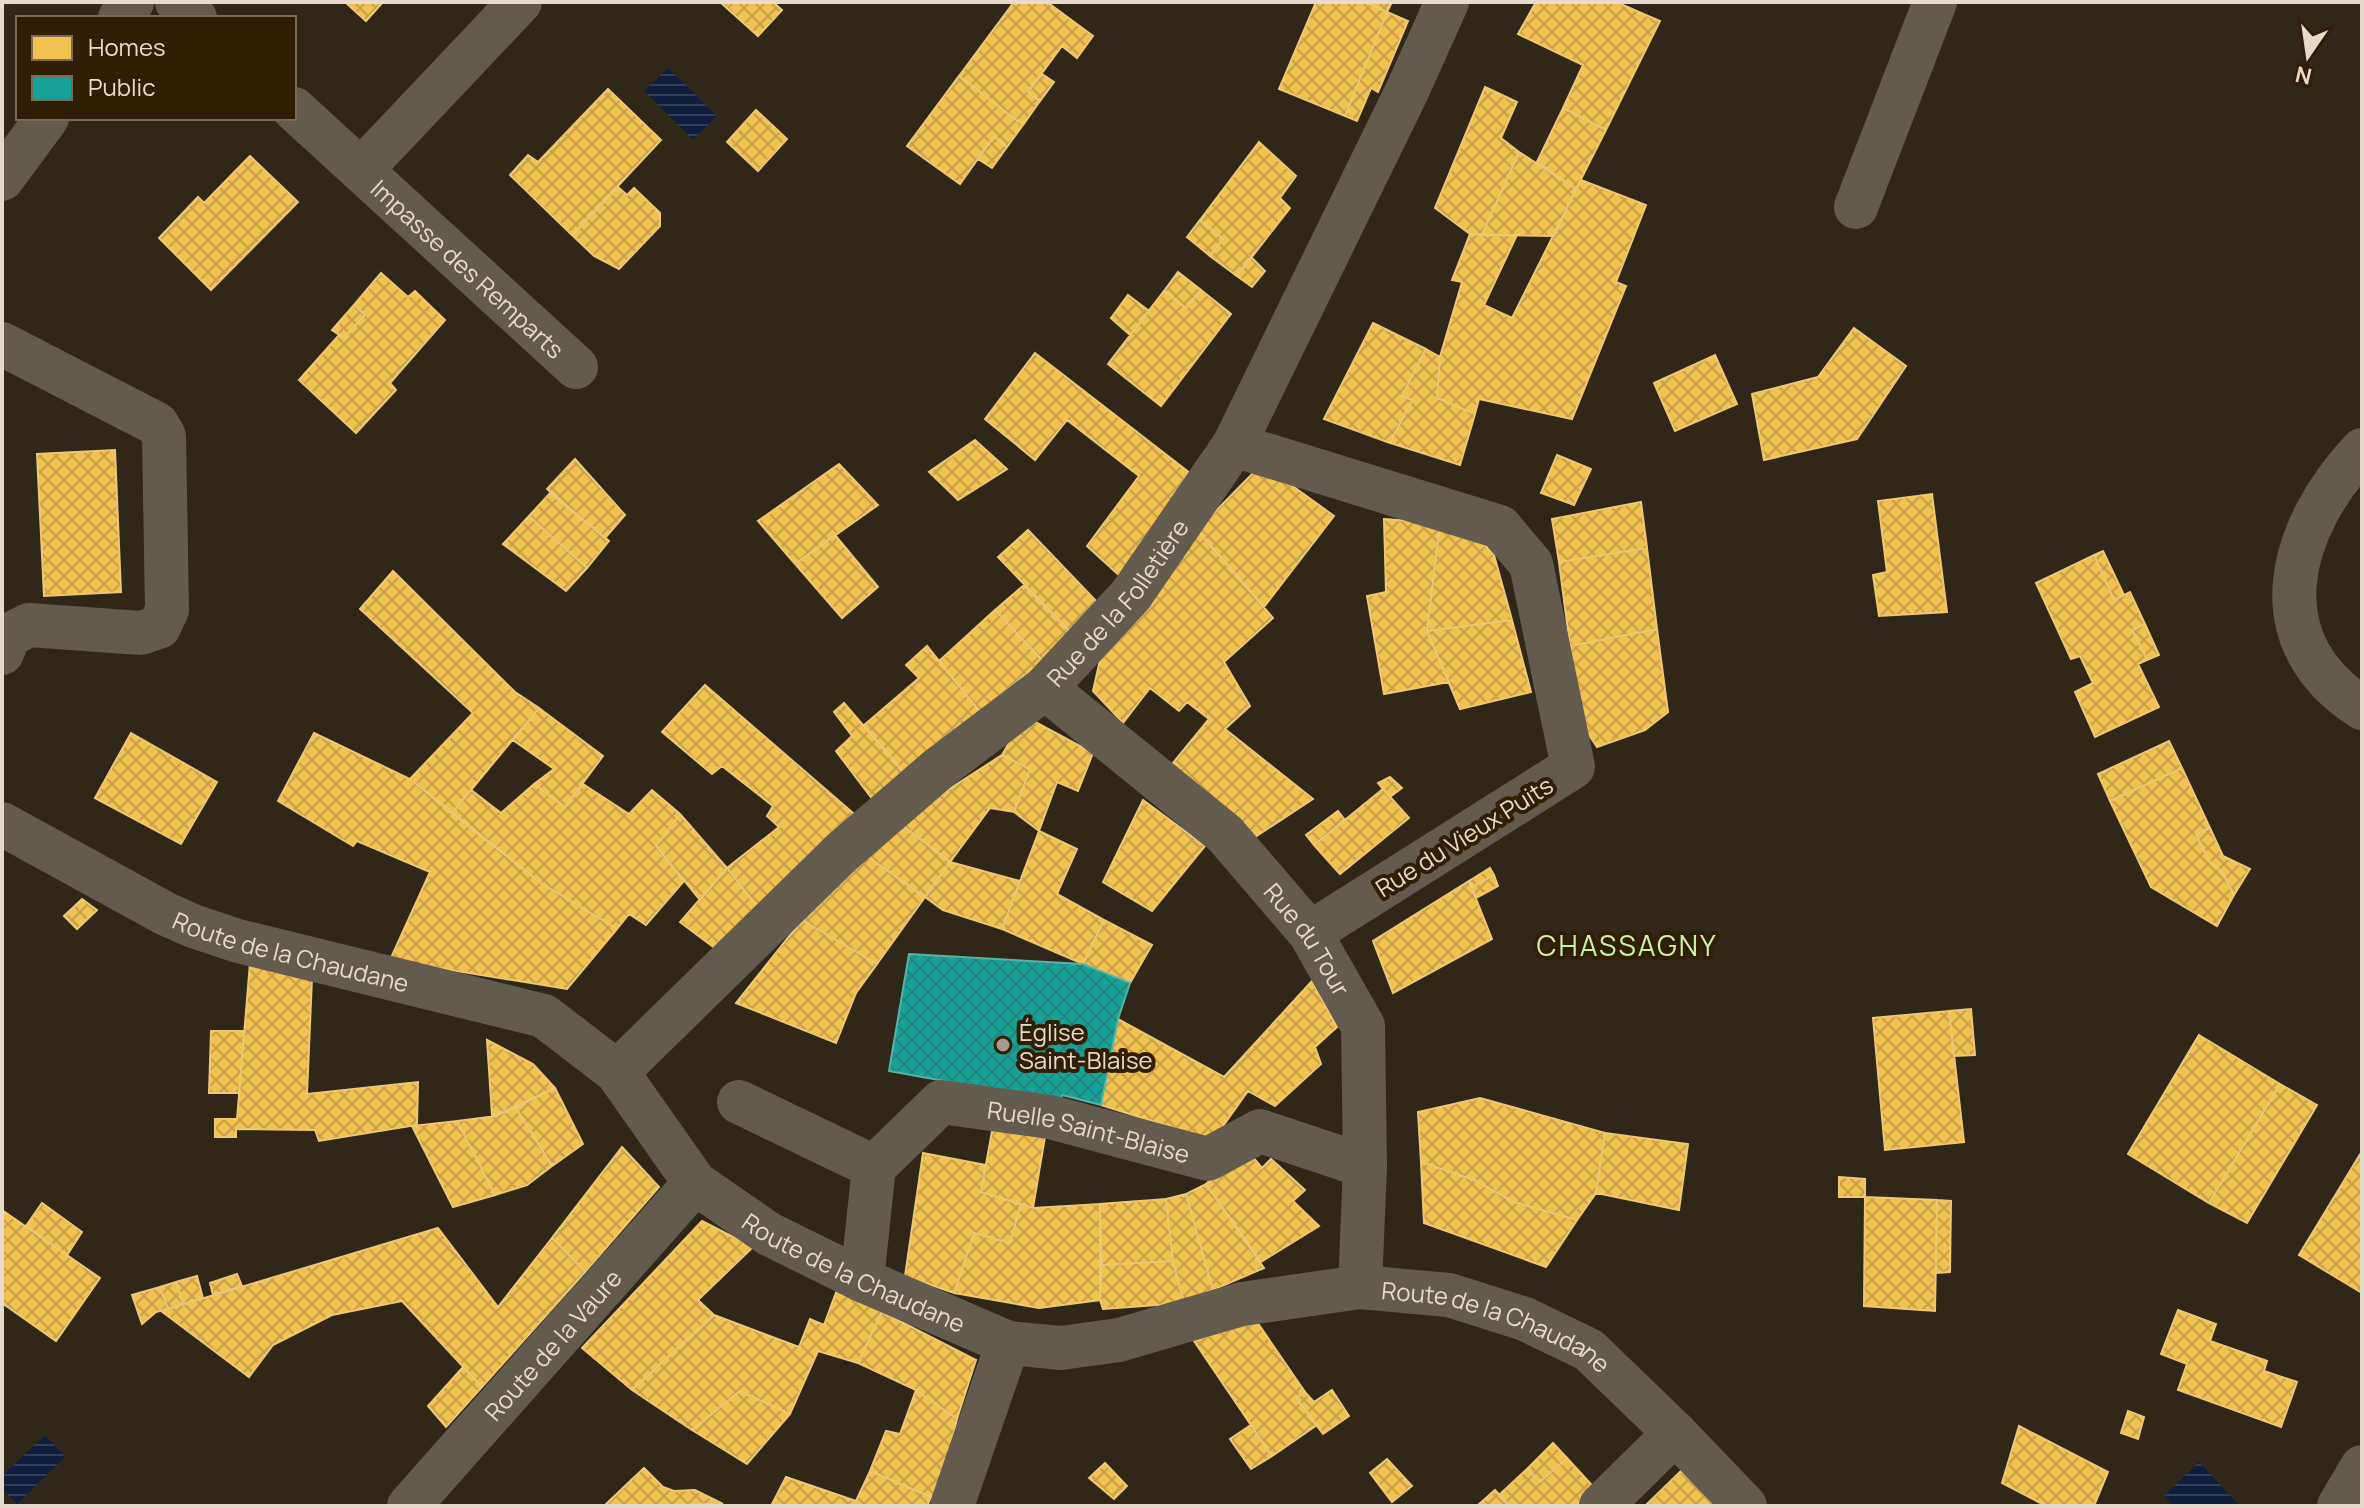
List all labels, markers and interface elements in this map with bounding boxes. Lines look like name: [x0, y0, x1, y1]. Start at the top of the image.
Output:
legend: [16, 16, 296, 120]
north arrow: [2268, 16, 2348, 96]
text: Homes: [88, 30, 166, 63]
text: N: [2292, 59, 2315, 92]
text: Public: [88, 70, 155, 103]
street label: Impasse des Remparts: [364, 171, 572, 365]
street label: Rue de la Folletière: [1038, 512, 1195, 693]
street label: Rue du Vieux Puits: [1369, 768, 1559, 904]
street label: Rue du Tour: [1257, 875, 1359, 1002]
street label: Route de la Chaudane: [168, 903, 412, 999]
district label: CHASSAGNY: [1537, 926, 1717, 964]
place label: Église Saint-Blaise: [1019, 1015, 1153, 1076]
marker: Église Saint-Blaise: [994, 1036, 1012, 1054]
street label: Ruelle Saint-Blaise: [985, 1092, 1194, 1170]
street label: Route de la Chaudane: [736, 1204, 971, 1339]
street label: Route de la Vaure: [476, 1262, 628, 1427]
street label: Route de la Chaudane: [1380, 1273, 1618, 1379]

